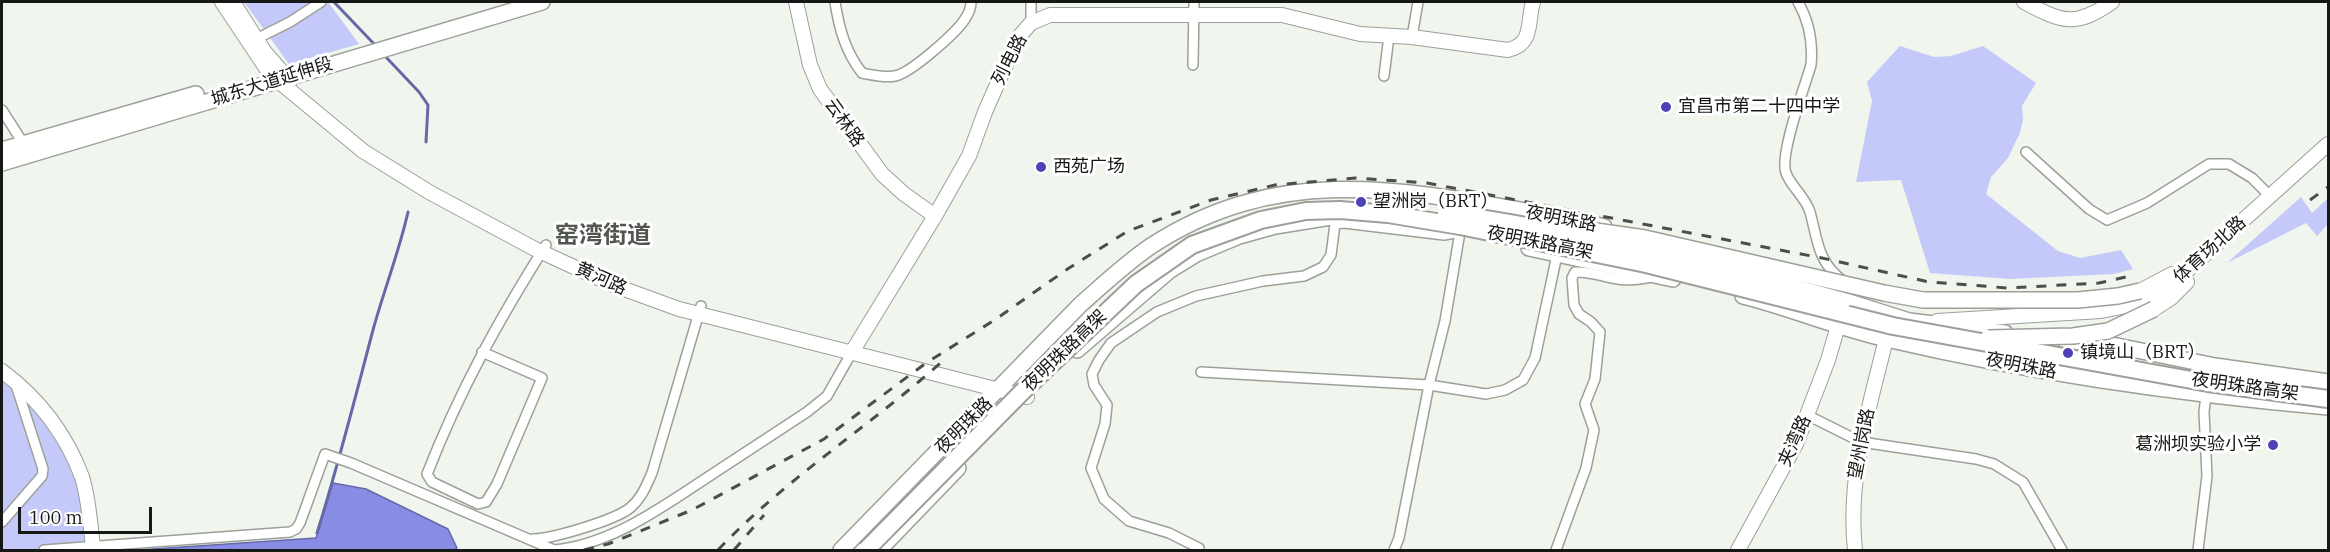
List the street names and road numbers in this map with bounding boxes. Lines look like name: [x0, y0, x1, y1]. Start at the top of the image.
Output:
street label: 列电路: [988, 31, 1032, 89]
street label: 城东大道延伸段: [209, 53, 335, 111]
street label: 云林路: [820, 95, 868, 151]
street label: 夜明珠路: [1524, 202, 1598, 236]
street label: 体育场北路: [2169, 212, 2251, 288]
street label: 夜明珠路高架: [1485, 222, 1595, 264]
street label: 黄河路: [572, 258, 630, 300]
street label: 夜明珠路高架: [1019, 306, 1111, 396]
street label: 夜明珠路: [1984, 349, 2058, 383]
street label: 夜明珠路高架: [2190, 369, 2300, 405]
street label: 夜明珠路: [931, 393, 997, 459]
street label: 望州岗路: [1845, 407, 1879, 481]
street label: 夹湾路: [1774, 412, 1816, 470]

